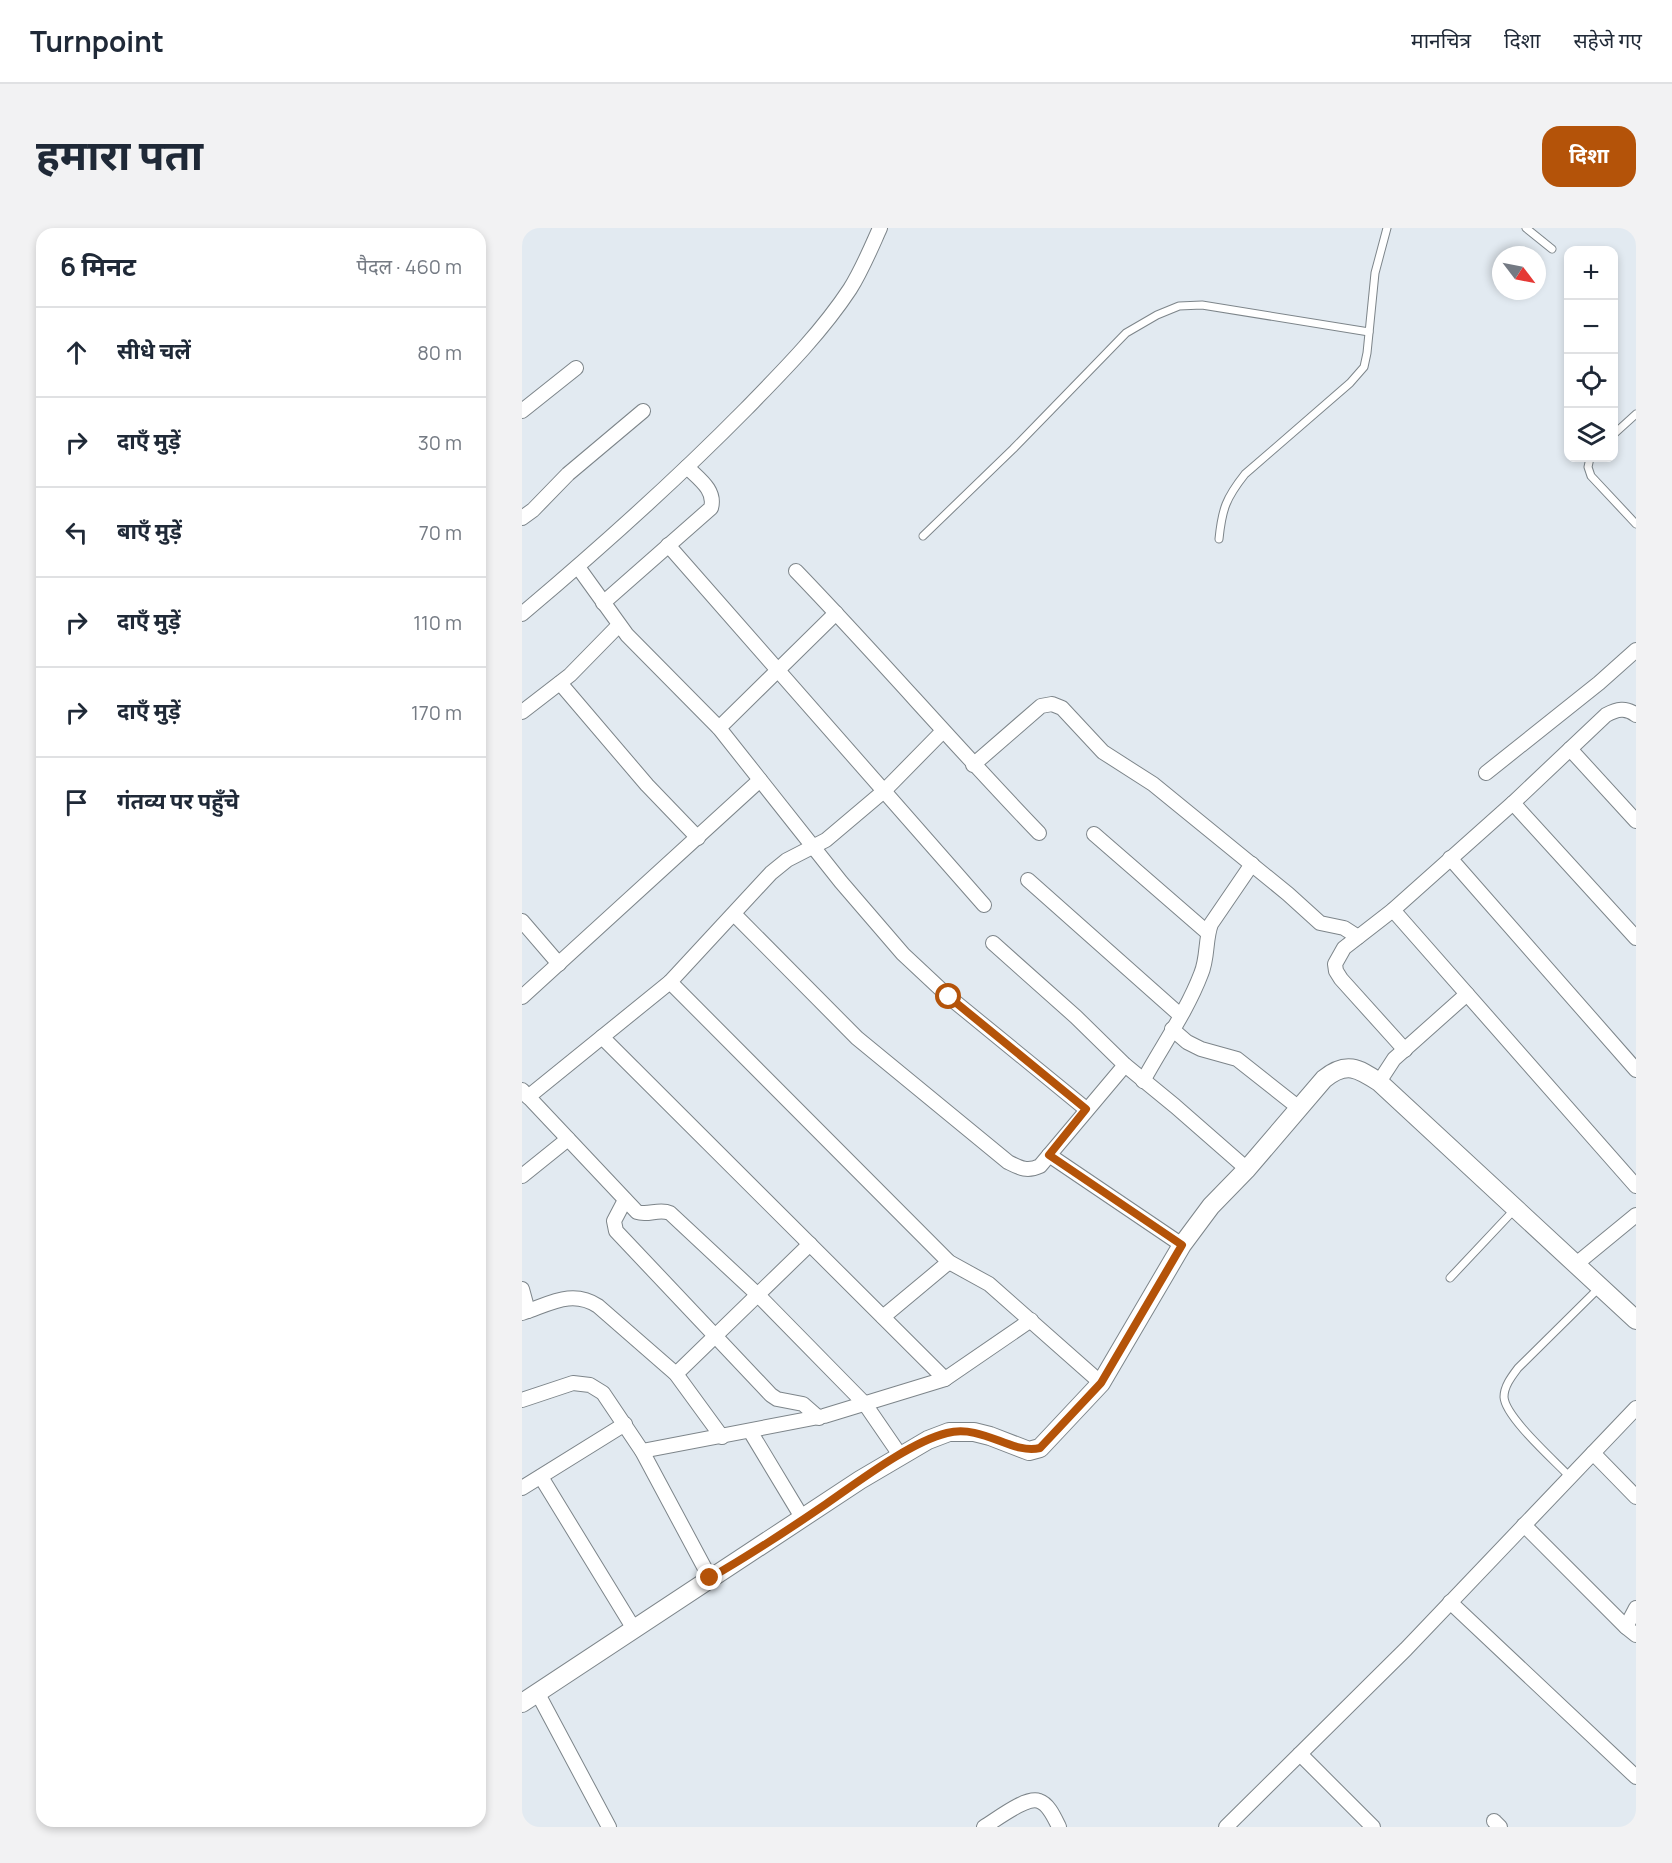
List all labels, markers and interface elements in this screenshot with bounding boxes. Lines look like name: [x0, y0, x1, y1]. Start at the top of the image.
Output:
text: Turnpoint: [30, 22, 164, 60]
text: मानचित्र: [1411, 26, 1471, 54]
text: दिशा: [1504, 26, 1540, 54]
text: सहेजे गए: [1573, 26, 1642, 54]
text: हमारा पता: [36, 125, 203, 183]
button: दिशा: [1542, 126, 1636, 187]
north arrow: [1492, 246, 1546, 300]
map controls: [1564, 246, 1618, 462]
button: +: [1564, 246, 1618, 300]
text: 6 मिनट: [60, 248, 136, 284]
text: पैदल · 460 m: [357, 253, 462, 280]
button: −: [1564, 300, 1618, 354]
icon: ahead: [60, 336, 93, 369]
text: सीधे चलें: [117, 336, 191, 366]
text: 80 m: [417, 339, 462, 366]
button: locate: [1564, 354, 1618, 408]
button: layers: [1564, 408, 1618, 462]
icon: right: [60, 426, 93, 459]
text: दाएँ मुड़ें: [117, 426, 180, 456]
text: 30 m: [418, 429, 462, 456]
icon: left: [60, 516, 93, 549]
text: बाएँ मुड़ें: [117, 516, 182, 546]
text: 70 m: [419, 519, 462, 546]
icon: right: [60, 606, 93, 639]
text: दाएँ मुड़ें: [117, 606, 180, 636]
text: 110 m: [413, 609, 462, 636]
icon: right: [60, 696, 93, 729]
text: दाएँ मुड़ें: [117, 696, 180, 726]
text: 170 m: [411, 699, 462, 726]
icon: arrive: [60, 786, 93, 819]
text: गंतव्य पर पहुँचे: [117, 786, 239, 816]
route start: [935, 983, 961, 1009]
route end: [696, 1564, 722, 1590]

